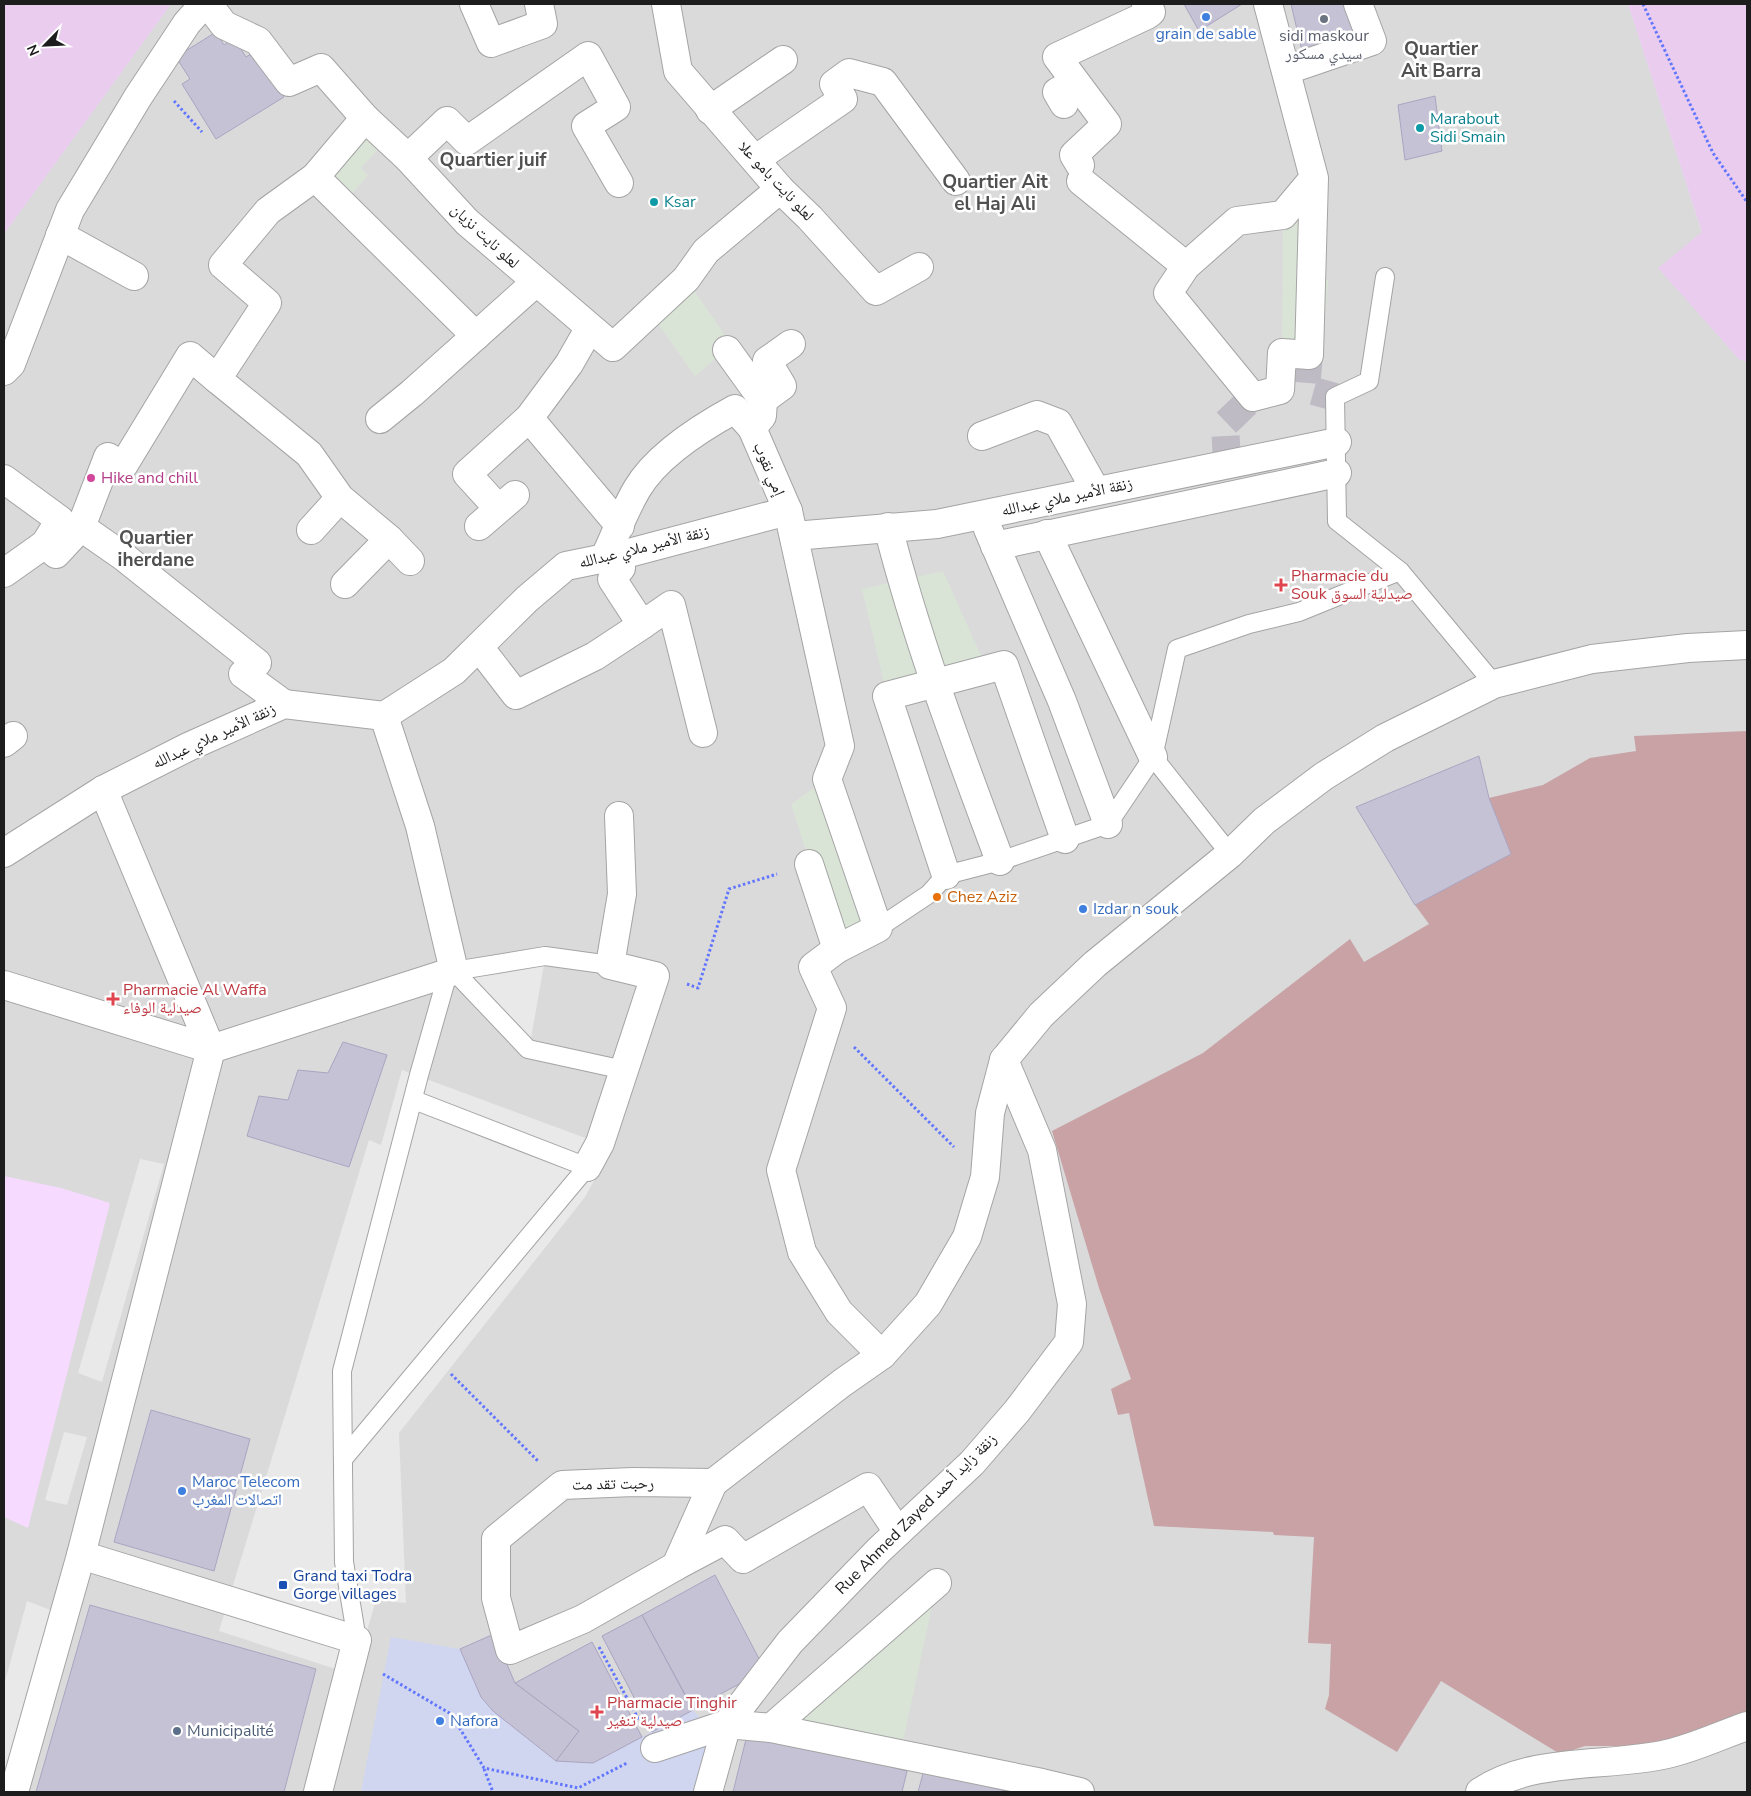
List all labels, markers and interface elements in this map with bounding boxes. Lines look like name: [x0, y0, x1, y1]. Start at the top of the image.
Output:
marker: grain de sable: [1200, 11, 1212, 23]
marker: sidi maskour سيدي مسكور: [1318, 13, 1330, 25]
north arrow: [20, 20, 70, 70]
place label: grain de sable: [1155, 23, 1257, 45]
place label: sidi maskour سيدي مسكور: [1279, 25, 1369, 66]
district label: Quartier Ait Barra: [1401, 36, 1481, 84]
text: N: [23, 41, 44, 59]
place label: Marabout Sidi Smain: [1430, 108, 1506, 148]
marker: Marabout Sidi Smain: [1414, 122, 1426, 134]
street label: لعلو نايت بامو علا: [733, 136, 819, 226]
district label: Quartier juif: [440, 147, 548, 173]
district label: Quartier Ait el Haj Ali: [942, 169, 1048, 217]
place label: Ksar: [664, 191, 696, 213]
marker: Ksar: [648, 196, 660, 208]
street label: لعلو نايت نزيان: [446, 198, 524, 274]
street label: إمي نقوب: [747, 439, 790, 500]
place label: Hike and chill: [101, 467, 198, 489]
marker: Hike and chill: [85, 472, 97, 484]
street label: زنقة الأمير ملاي عبدالله: [999, 472, 1135, 523]
street label: زنقة الأمير ملاي عبدالله: [577, 520, 712, 575]
district label: Quartier iherdane: [118, 525, 194, 573]
place label: Pharmacie du Souk صيدلية السوق: [1291, 565, 1413, 605]
marker: Pharmacie du Souk صيدلية السوق: [1275, 579, 1287, 591]
street label: زنقة الأمير ملاي عبدالله: [149, 698, 280, 775]
place label: Chez Aziz: [947, 886, 1017, 908]
marker: Chez Aziz: [931, 891, 943, 903]
place label: Izdar n souk: [1093, 898, 1180, 920]
marker: Izdar n souk: [1077, 903, 1089, 915]
place label: Pharmacie Al Waffa صيدلية الوفاء: [123, 979, 267, 1019]
marker: Pharmacie Al Waffa صيدلية الوفاء: [107, 993, 119, 1005]
street label: Rue Ahmed Zayed زنقة زايد أحمد: [830, 1428, 1002, 1600]
place label: Maroc Telecom اتصالات المغرب: [192, 1471, 300, 1511]
street label: رحبت تقد مت: [572, 1472, 654, 1496]
marker: Maroc Telecom اتصالات المغرب: [176, 1485, 188, 1497]
place label: Grand taxi Todra Gorge villages: [293, 1565, 412, 1605]
marker: Grand taxi Todra Gorge villages: [277, 1579, 289, 1591]
place label: Pharmacie Tinghir صيدلية تنغير: [606, 1692, 737, 1732]
marker: Pharmacie Tinghir صيدلية تنغير: [591, 1706, 603, 1718]
place label: Nafora: [450, 1710, 498, 1732]
marker: Nafora: [434, 1715, 446, 1727]
place label: Municipalité: [187, 1720, 274, 1742]
marker: Municipalité: [171, 1725, 183, 1737]

